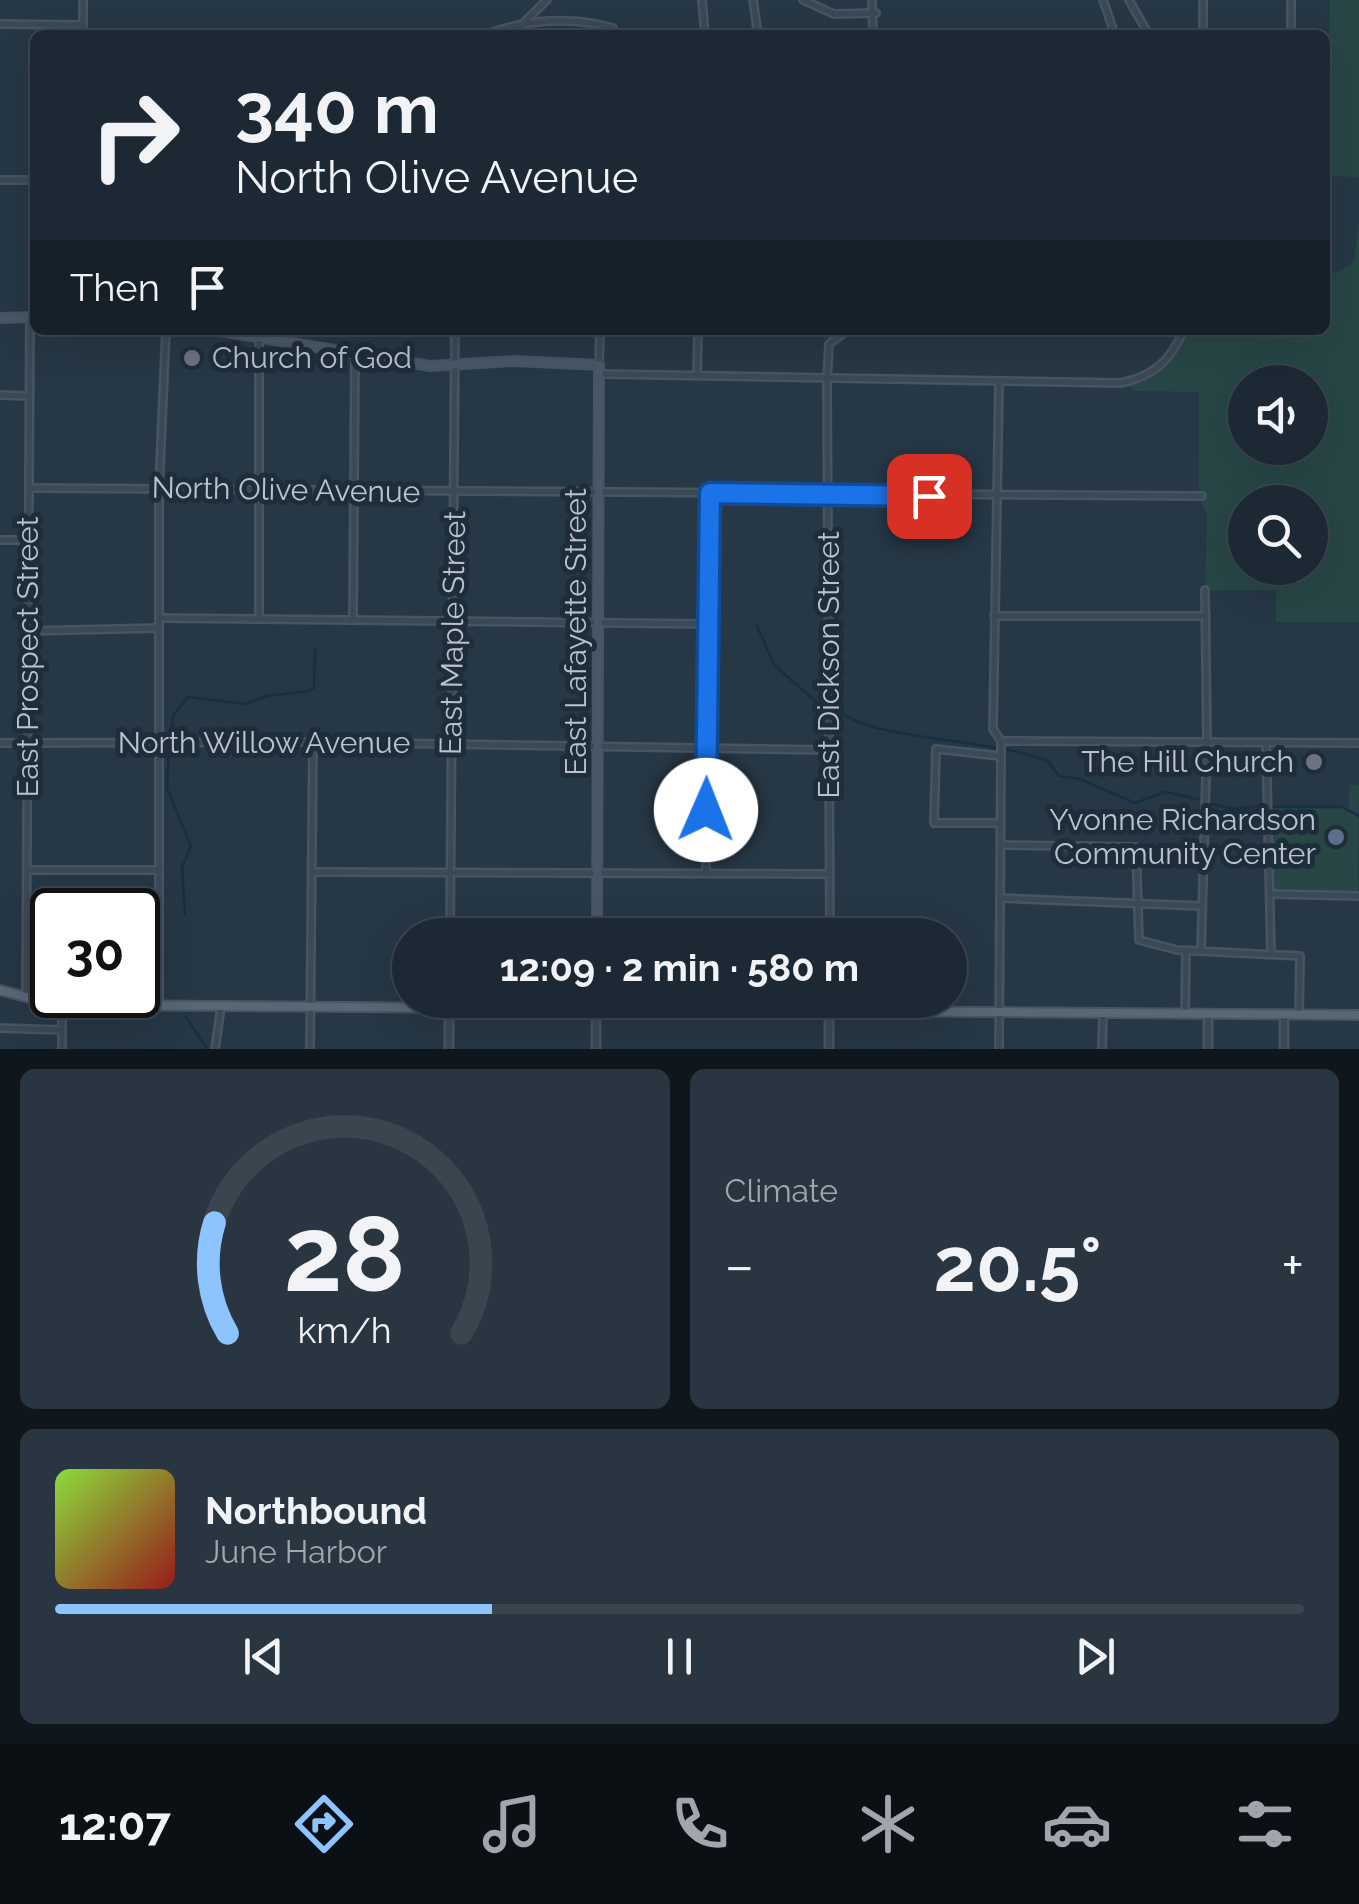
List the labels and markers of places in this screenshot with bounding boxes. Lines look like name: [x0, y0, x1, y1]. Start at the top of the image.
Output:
place label: Church of God: [212, 340, 412, 375]
marker: Church of God: [181, 347, 203, 369]
pin: [887, 454, 972, 539]
place label: The Hill Church: [1081, 744, 1294, 779]
marker: The Hill Church: [1303, 751, 1325, 773]
place label: Yvonne Richardson Community Center: [1049, 802, 1316, 871]
marker: Yvonne Richardson Community Center: [1325, 826, 1347, 848]

